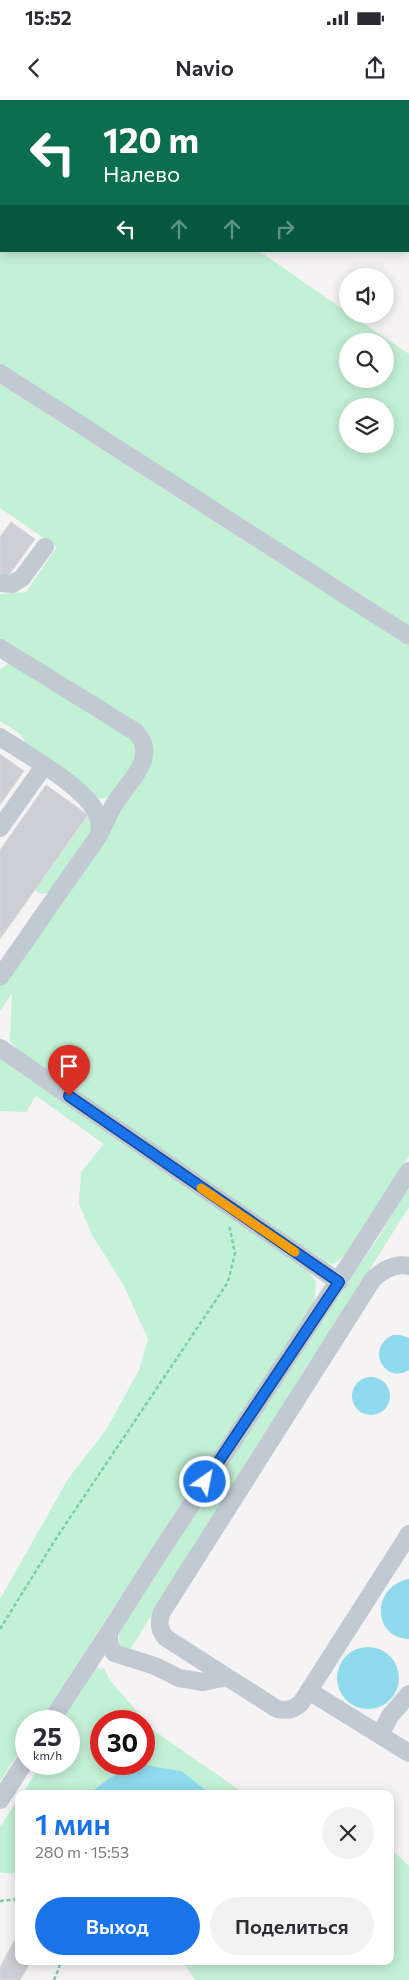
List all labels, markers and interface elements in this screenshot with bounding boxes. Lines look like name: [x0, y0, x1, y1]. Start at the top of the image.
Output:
text: 15:52: [25, 6, 72, 29]
icon: back: [20, 54, 48, 82]
text: Navio: [175, 54, 234, 81]
icon: share: [361, 54, 389, 82]
text: 120 m: [103, 117, 199, 160]
icon: left: [20, 120, 85, 185]
text: Налево: [103, 160, 180, 187]
icon: left: [112, 215, 140, 243]
icon: ahead: [165, 215, 193, 243]
icon: ahead: [218, 215, 246, 243]
icon: right: [271, 215, 299, 243]
map controls: [339, 268, 394, 453]
button: sound: [339, 268, 394, 323]
button: search: [339, 333, 394, 388]
button: layers: [339, 398, 394, 453]
pin: [48, 1045, 90, 1096]
icon: arrive: [55, 1052, 83, 1080]
position arrow: [178, 1455, 230, 1507]
speed limit sign: 30: [90, 1710, 155, 1775]
text: 25: [33, 1721, 62, 1751]
text: km/h: [33, 1748, 62, 1762]
text: 1 мин: [35, 1804, 111, 1841]
button: close: [322, 1807, 374, 1859]
text: 280 m · 15:53: [35, 1842, 129, 1861]
button: Выход: [35, 1897, 200, 1955]
button: Поделиться: [210, 1897, 374, 1955]

